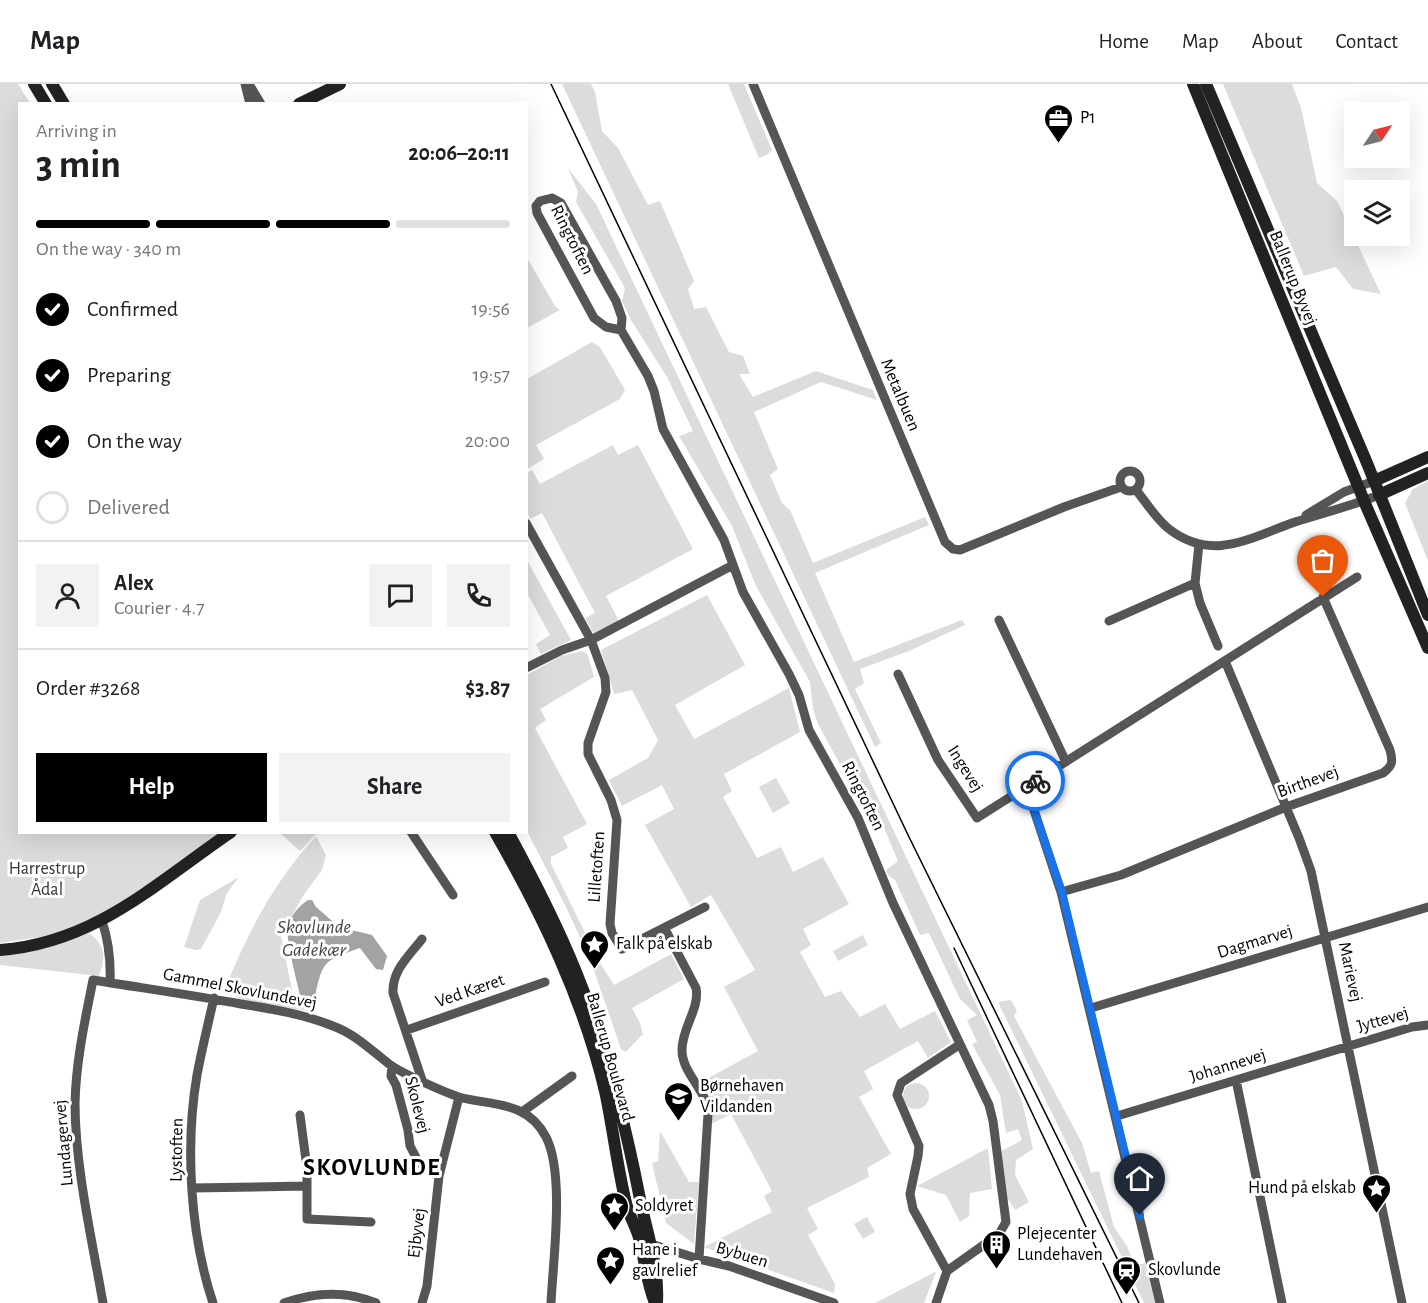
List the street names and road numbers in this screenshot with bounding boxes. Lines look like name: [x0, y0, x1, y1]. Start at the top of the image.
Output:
street label: Ringtoften: [547, 202, 597, 278]
street label: Ballerup Byvej: [1266, 228, 1320, 328]
street label: Metalbuen: [877, 356, 923, 434]
street label: Ingevej: [944, 742, 986, 796]
street label: Ringtoften: [838, 758, 888, 834]
street label: Birthevej: [1275, 763, 1341, 801]
street label: Lilletoften: [586, 831, 608, 903]
street label: Dagmarvej: [1215, 922, 1295, 962]
street label: Marievej: [1335, 940, 1365, 1004]
street label: Gammel Skovlundevej: [162, 965, 318, 1013]
street label: Ved Kæret: [433, 971, 507, 1011]
street label: Ballerup Boulevard: [583, 991, 637, 1123]
street label: Jyttevej: [1355, 1004, 1411, 1036]
street label: Johannevej: [1188, 1046, 1268, 1086]
street label: Skolevej: [401, 1075, 433, 1135]
street label: Lundagervej: [51, 1099, 77, 1187]
street label: Lystoften: [167, 1118, 187, 1182]
street label: Ejbyvej: [405, 1207, 429, 1259]
street label: Bybuen: [714, 1239, 770, 1271]

